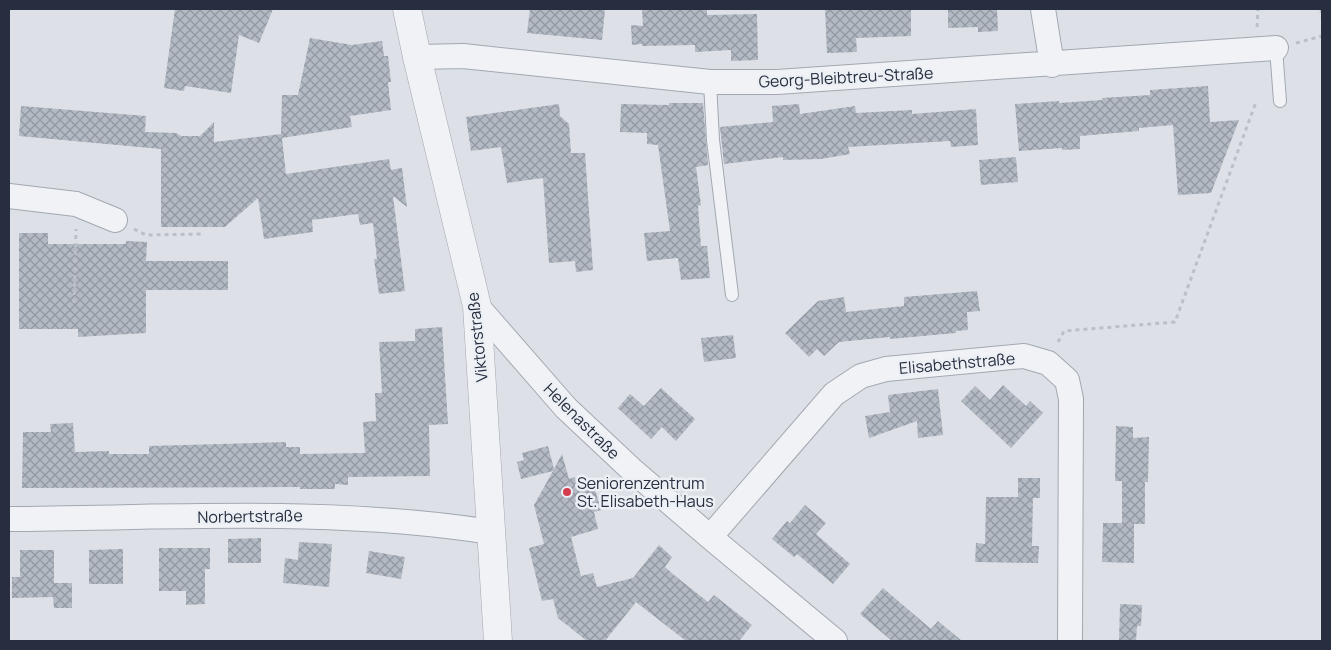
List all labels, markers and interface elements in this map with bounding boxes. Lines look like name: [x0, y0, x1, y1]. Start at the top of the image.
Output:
street label: Georg-Bleibtreu-Straße: [758, 61, 934, 93]
street label: Viktorstraße: [461, 291, 493, 383]
street label: Elisabethstraße: [898, 347, 1016, 379]
street label: Helenastraße: [539, 378, 625, 464]
place label: Seniorenzentrum St. Elisabeth-Haus: [577, 472, 714, 512]
marker: Seniorenzentrum St. Elisabeth-Haus: [561, 486, 573, 498]
street label: Norbertstraße: [197, 504, 303, 528]

